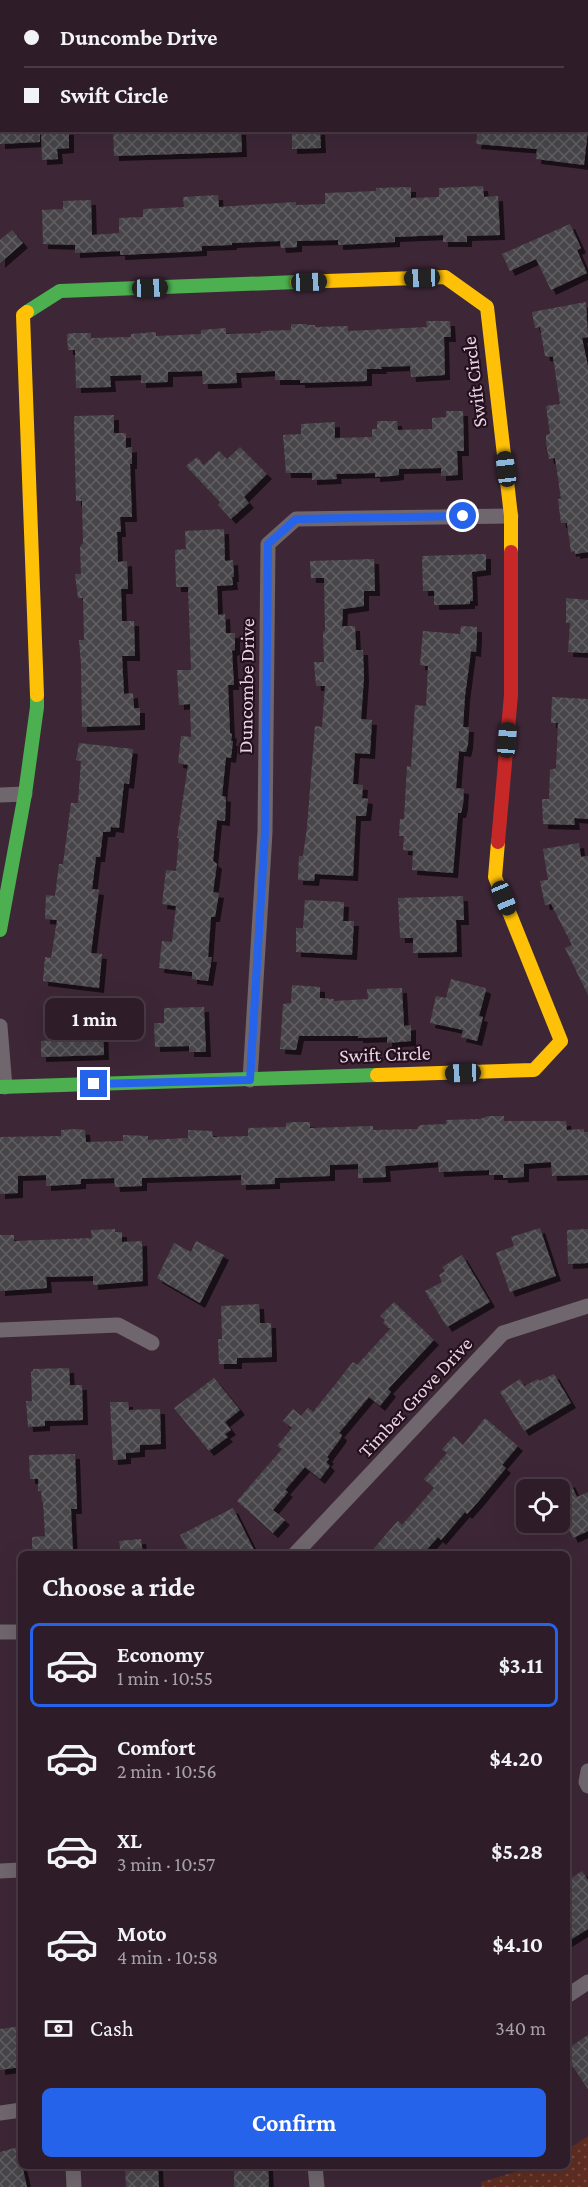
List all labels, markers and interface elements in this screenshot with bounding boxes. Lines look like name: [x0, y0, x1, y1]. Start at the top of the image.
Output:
text: Duncombe Drive: [60, 25, 218, 50]
text: Swift Circle: [60, 83, 168, 108]
car: [404, 268, 440, 288]
car: [291, 272, 327, 292]
car: [132, 278, 168, 298]
street label: Swift Circle: [457, 335, 490, 429]
car: [495, 450, 517, 488]
route start: [449, 502, 476, 529]
street label: Duncombe Drive: [234, 618, 258, 754]
car: [496, 721, 518, 759]
car: [489, 878, 519, 918]
callout: 1 min: [44, 997, 144, 1039]
text: 1 min: [72, 1008, 117, 1030]
street label: Swift Circle: [339, 1041, 431, 1067]
car: [445, 1063, 481, 1083]
route end: [80, 1070, 107, 1097]
street label: Timber Grove Drive: [354, 1332, 477, 1462]
map controls: [516, 1479, 570, 1533]
button: locate: [516, 1479, 570, 1533]
text: Choose a ride: [42, 1572, 195, 1602]
icon: car: [45, 1638, 99, 1692]
text: Economy: [117, 1642, 204, 1667]
text: $3.11: [499, 1653, 543, 1678]
text: 1 min · 10:55: [117, 1667, 213, 1689]
icon: car: [45, 1731, 99, 1785]
text: Comfort: [117, 1735, 195, 1760]
text: $4.20: [489, 1746, 543, 1771]
text: 2 min · 10:56: [117, 1760, 217, 1782]
icon: car: [45, 1824, 99, 1878]
text: XL: [117, 1828, 142, 1853]
text: $5.28: [491, 1839, 543, 1864]
text: 3 min · 10:57: [117, 1853, 215, 1875]
icon: car: [45, 1917, 99, 1971]
text: Moto: [117, 1921, 167, 1946]
text: $4.10: [492, 1932, 543, 1957]
text: 4 min · 10:58: [117, 1946, 218, 1968]
icon: cash: [42, 2012, 75, 2045]
text: Cash: [90, 2016, 134, 2041]
text: 340 m: [495, 2017, 546, 2039]
button: Confirm: [42, 2088, 546, 2157]

